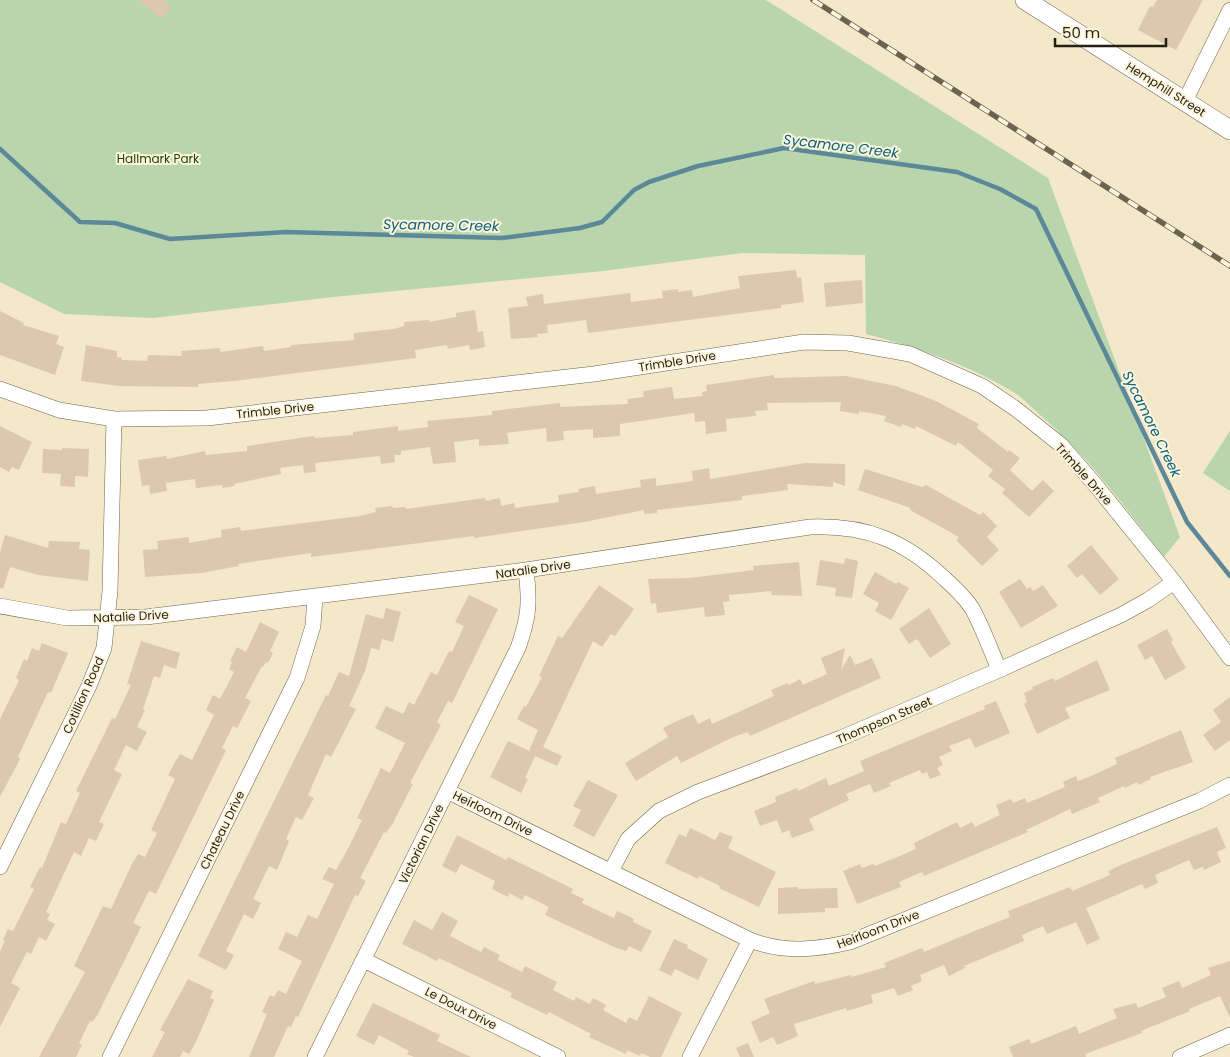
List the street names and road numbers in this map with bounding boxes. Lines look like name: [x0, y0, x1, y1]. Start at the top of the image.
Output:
street label: Hemphill Street: [1123, 58, 1209, 120]
street label: Trimble Drive: [637, 346, 717, 376]
street label: Trimble Drive: [235, 397, 315, 423]
street label: Trimble Drive: [1052, 439, 1116, 509]
street label: Natalie Drive: [494, 555, 572, 583]
street label: Natalie Drive: [93, 606, 169, 626]
street label: Cotillion Road: [58, 654, 108, 736]
street label: Thompson Street: [834, 692, 934, 748]
street label: Heirloom Drive: [450, 786, 536, 840]
street label: Chateau Drive: [196, 788, 248, 872]
street label: Victorian Drive: [394, 801, 448, 887]
street label: Heirloom Drive: [834, 905, 922, 953]
street label: Le Doux Drive: [422, 983, 500, 1033]

